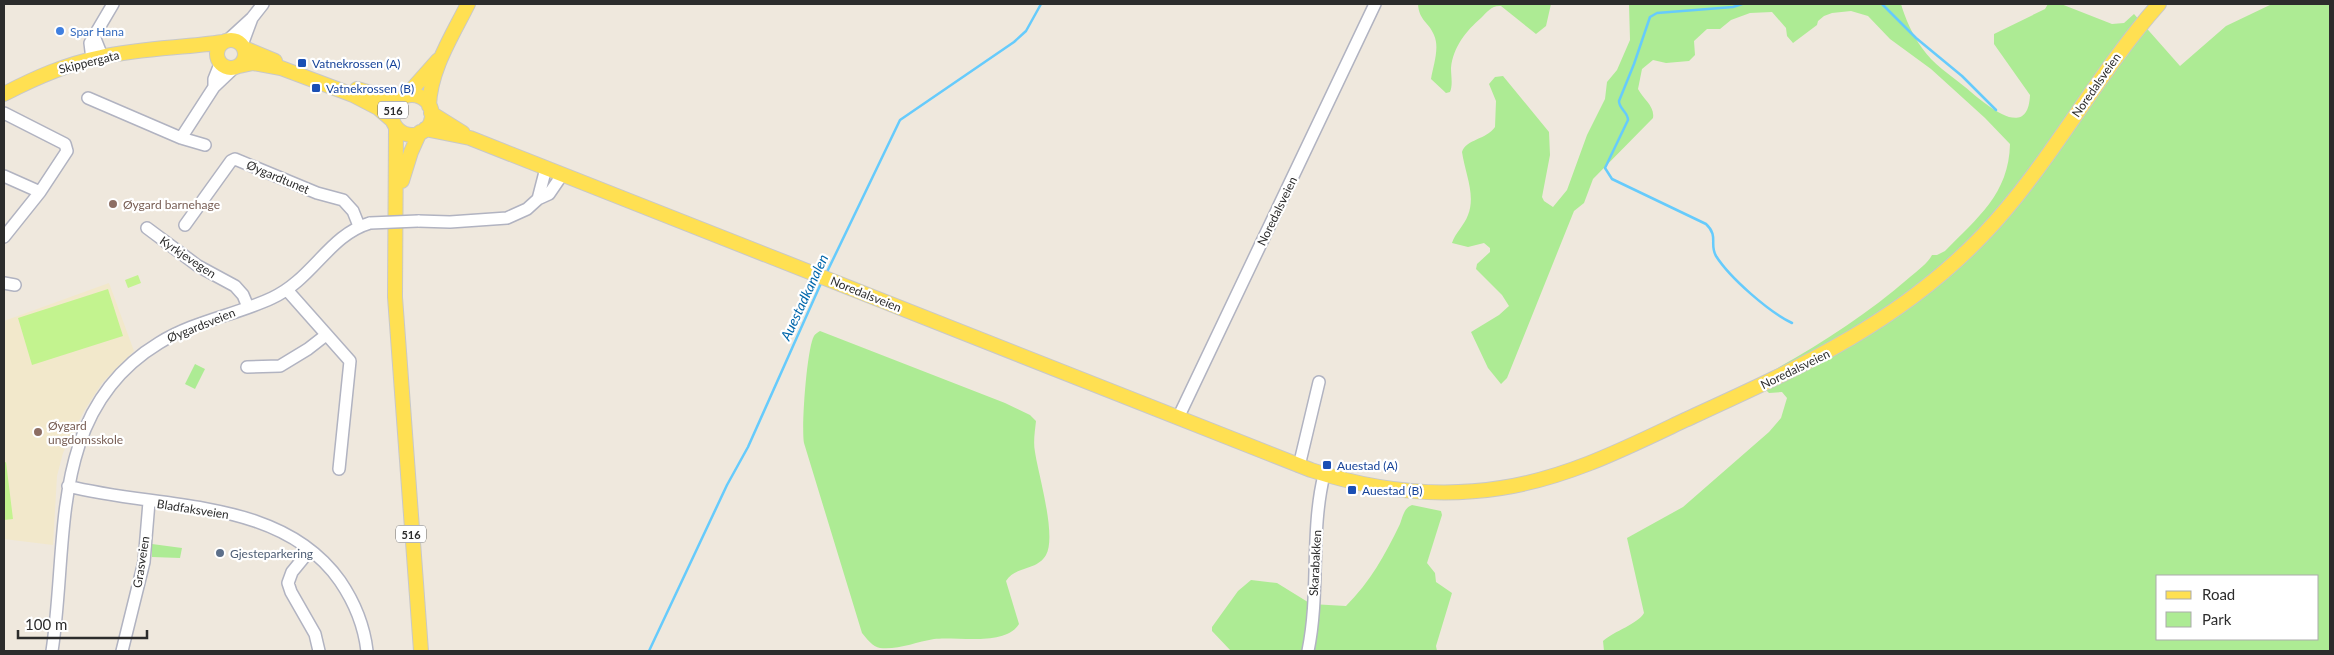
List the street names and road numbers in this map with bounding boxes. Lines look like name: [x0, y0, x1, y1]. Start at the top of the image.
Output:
street label: Skippergata: [57, 47, 121, 77]
street label: Noredalsveien: [2068, 50, 2124, 120]
road number: 516: [378, 102, 408, 118]
street label: Øygardtunet: [244, 157, 312, 197]
street label: Noredalsveien: [1254, 174, 1300, 248]
street label: Kyrkjevegen: [157, 233, 219, 281]
street label: Noredalsveien: [828, 273, 904, 315]
street label: Øygardsveien: [165, 305, 237, 345]
street label: Noredalsveien: [1758, 346, 1832, 392]
street label: Bladfaksveien: [156, 496, 230, 522]
road number: 516: [396, 526, 426, 542]
street label: Skarabakken: [1306, 530, 1324, 596]
street label: Grasveien: [130, 535, 152, 589]

